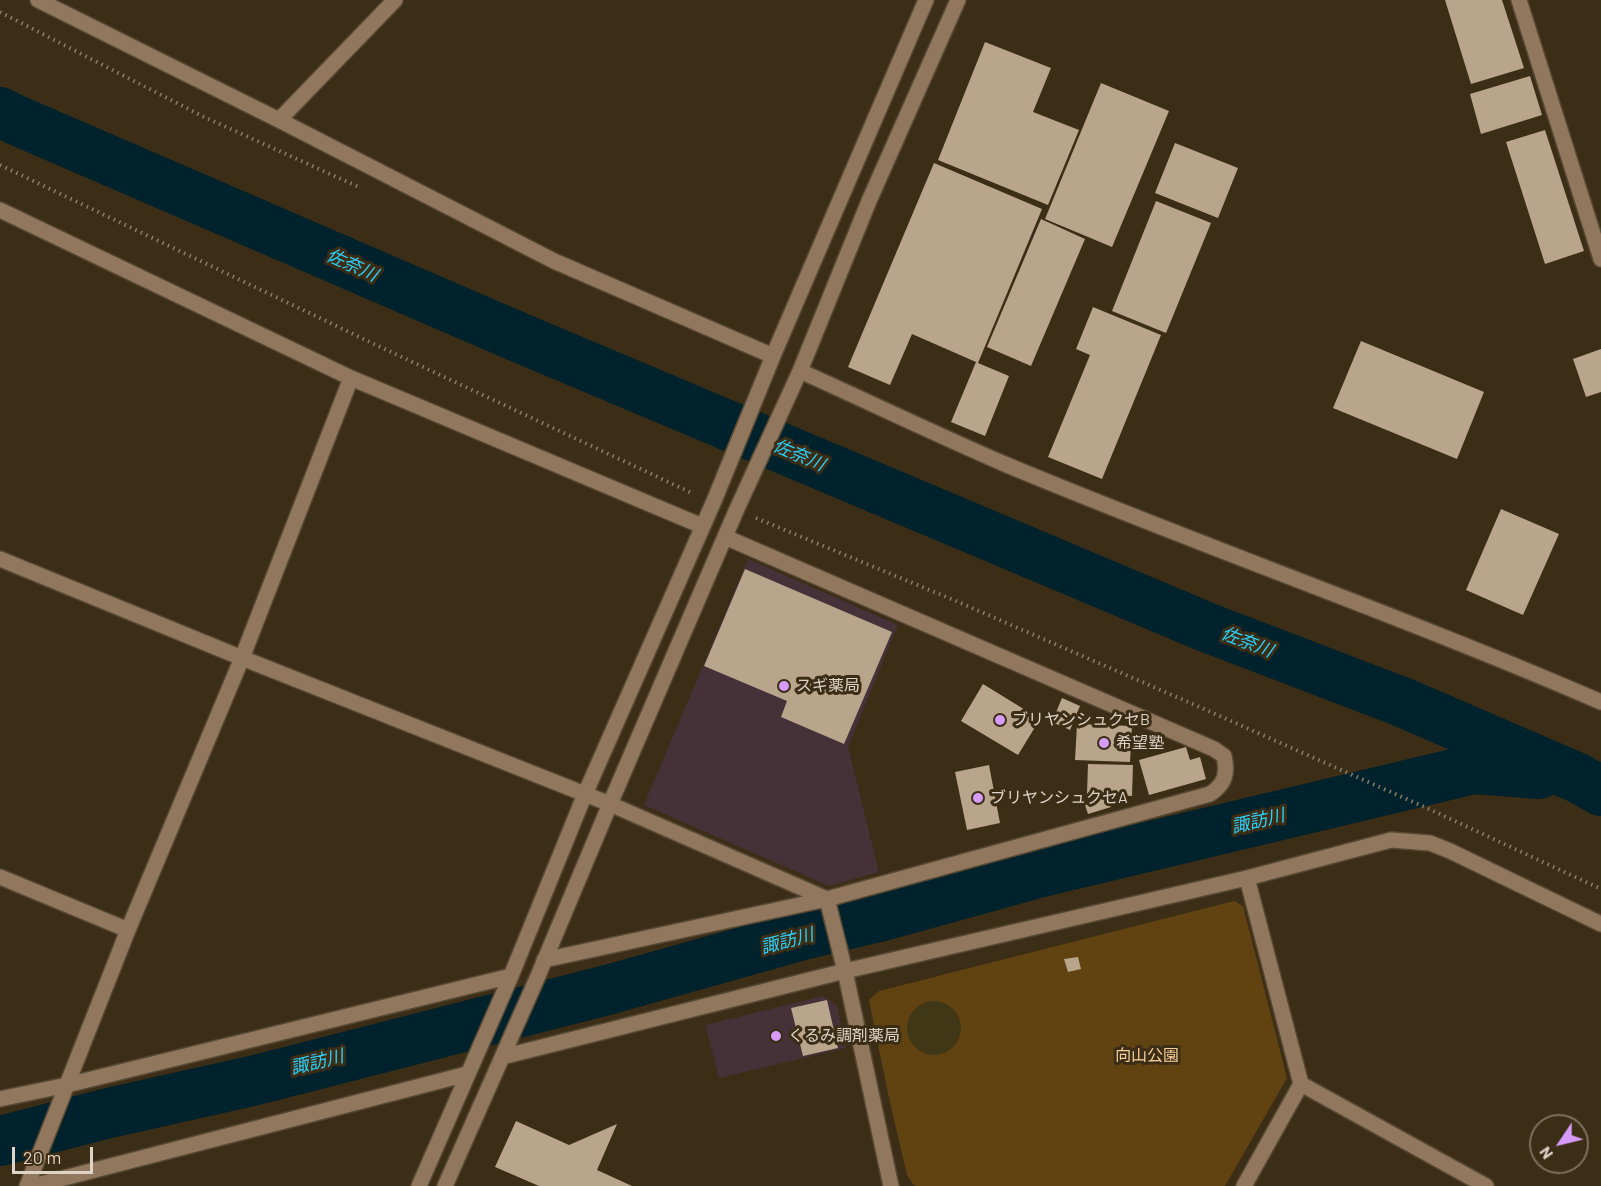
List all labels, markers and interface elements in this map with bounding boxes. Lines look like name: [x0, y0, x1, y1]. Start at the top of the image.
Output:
water label: 佐奈川: [323, 244, 381, 286]
water label: 佐奈川: [770, 435, 828, 475]
water label: 佐奈川: [1218, 622, 1276, 662]
place label: スギ薬局: [796, 676, 860, 696]
marker: スギ薬局: [777, 679, 791, 693]
place label: ブリヤンシュクセB: [1012, 710, 1150, 730]
marker: ブリヤンシュクセB: [993, 713, 1007, 727]
place label: 希望塾: [1116, 733, 1164, 753]
marker: 希望塾: [1097, 736, 1111, 750]
place label: ブリヤンシュクセA: [990, 788, 1128, 808]
marker: ブリヤンシュクセA: [971, 791, 985, 805]
water label: 諏訪川: [1229, 804, 1287, 838]
water label: 諏訪川: [758, 924, 816, 958]
place label: くるみ調剤薬局: [788, 1026, 900, 1046]
marker: くるみ調剤薬局: [769, 1029, 783, 1043]
water label: 諏訪川: [288, 1045, 346, 1079]
park label: 向山公園: [1115, 1046, 1179, 1066]
north arrow: [1529, 1114, 1589, 1174]
scale bar: [15, 1135, 96, 1173]
text: N: [1535, 1144, 1556, 1163]
text: 20 m: [23, 1146, 61, 1168]

